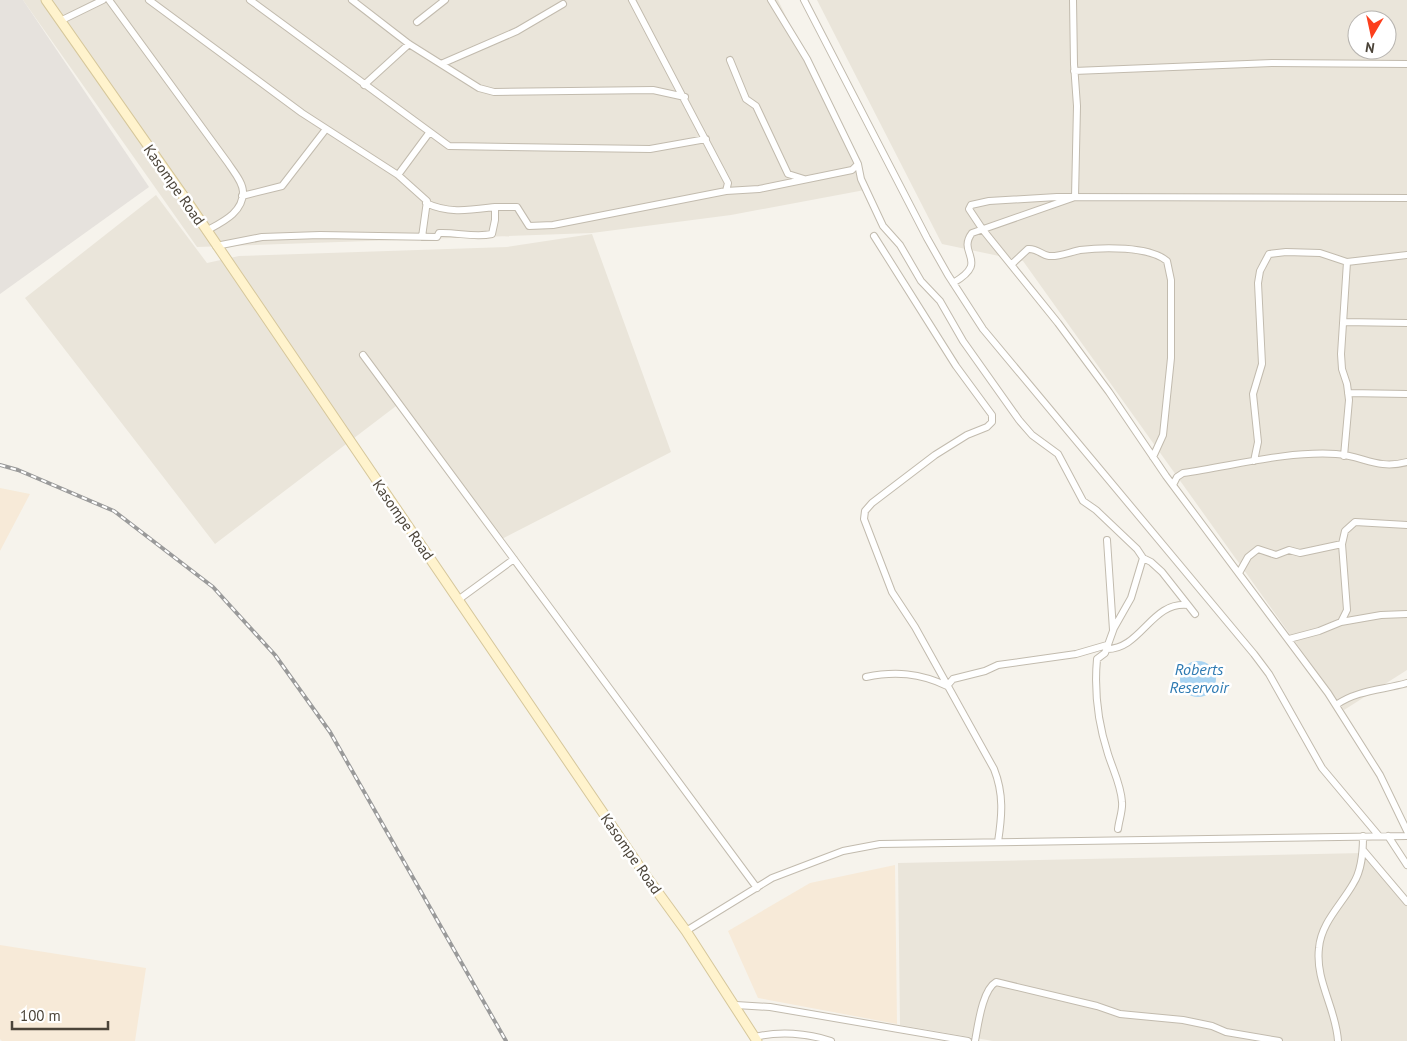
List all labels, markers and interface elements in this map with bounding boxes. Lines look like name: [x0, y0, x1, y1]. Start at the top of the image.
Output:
north arrow: [1347, 10, 1397, 60]
text: N: [1364, 38, 1376, 57]
street label: Kasompe Road: [140, 141, 209, 229]
street label: Kasompe Road: [369, 476, 438, 564]
water label: Roberts Reservoir: [1169, 659, 1230, 697]
street label: Kasompe Road: [597, 810, 666, 898]
scale bar: [12, 998, 109, 1030]
text: 100 m: [20, 1006, 61, 1025]

